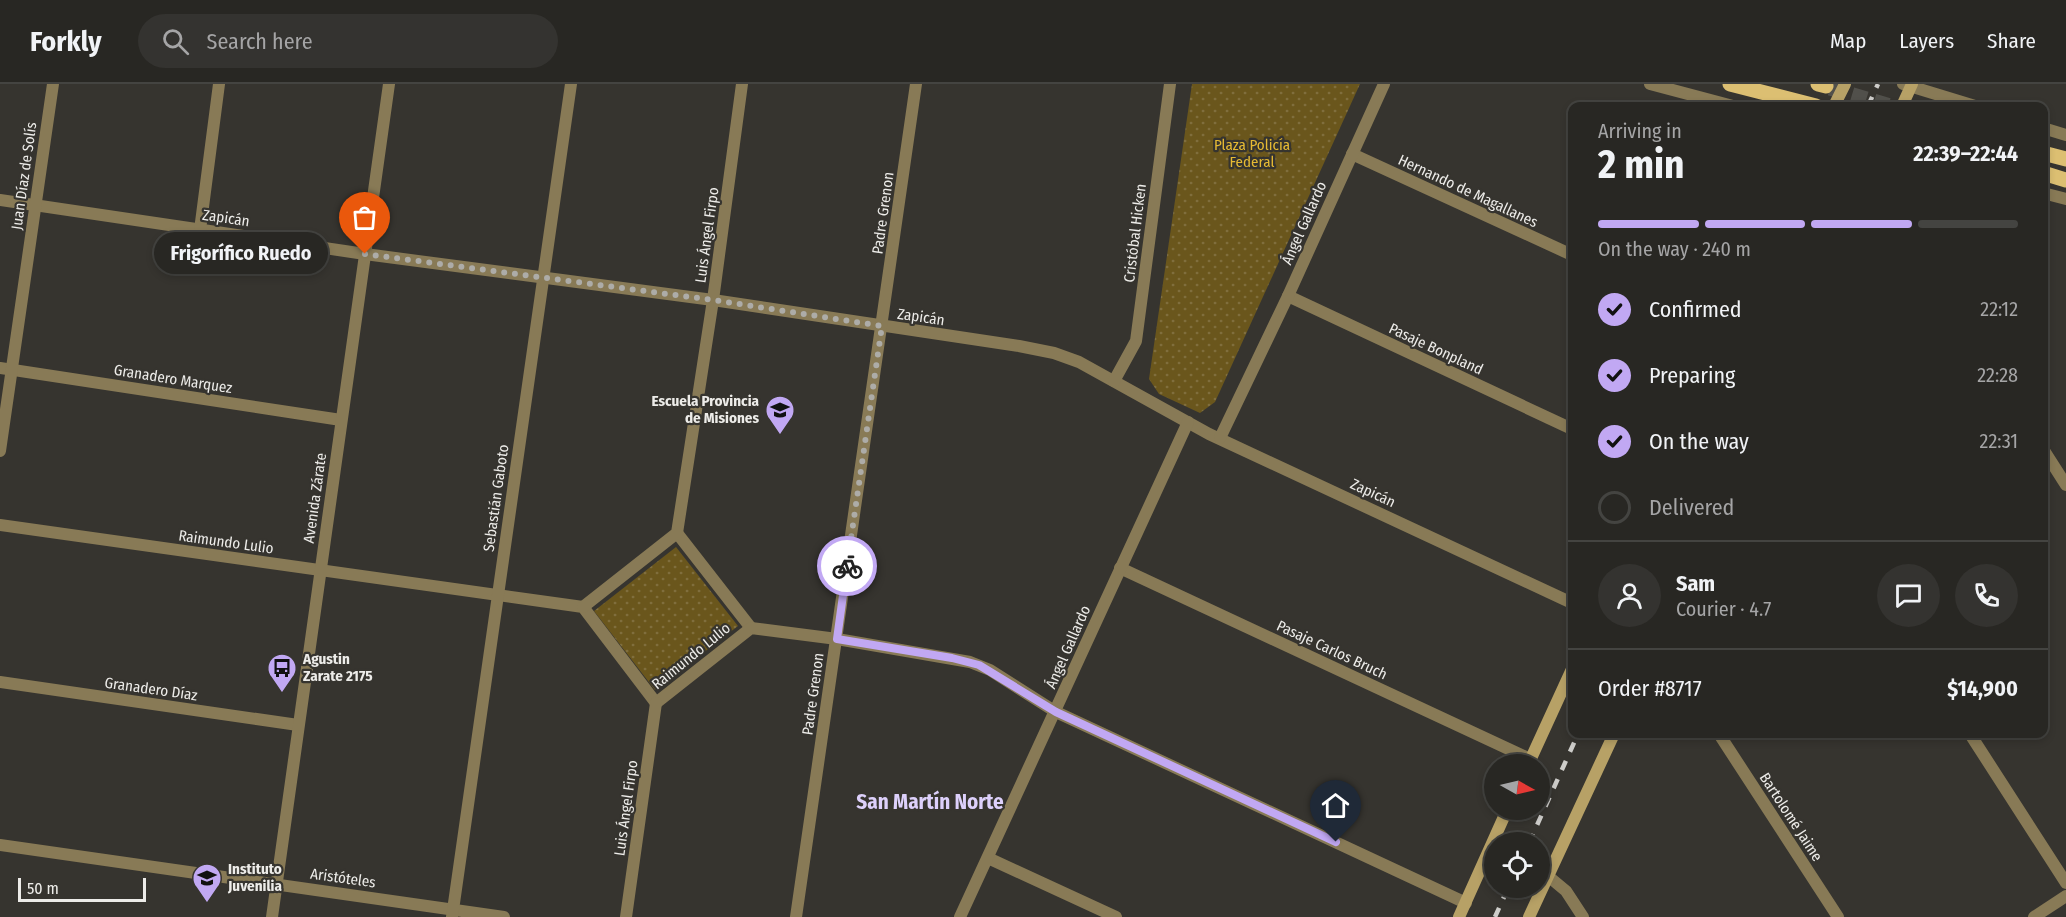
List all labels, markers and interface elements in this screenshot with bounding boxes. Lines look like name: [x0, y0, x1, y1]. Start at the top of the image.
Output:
search box: [138, 14, 558, 68]
text: Forkly: [30, 25, 102, 58]
icon: search: [159, 25, 192, 58]
text: Search here: [207, 28, 313, 55]
text: Map: [1830, 28, 1866, 54]
text: Layers: [1899, 28, 1954, 54]
text: Share: [1987, 28, 2036, 54]
text: Arriving in: [1598, 119, 1682, 143]
street label: Juan Díaz de Solís: [8, 121, 40, 231]
park label: Plaza Policía Federal: [1214, 136, 1290, 171]
text: 22:39–22:44: [1913, 140, 2018, 167]
text: 2 min: [1598, 142, 1684, 188]
street label: Hernando de Magallanes: [1395, 151, 1541, 231]
street label: Padre Grenon: [868, 171, 898, 255]
street label: Ángel Gallardo: [1278, 178, 1330, 267]
street label: Cristóbal Hicken: [1120, 183, 1150, 283]
street label: Luis Ángel Firpo: [691, 186, 723, 284]
pin: [339, 192, 390, 254]
icon: bag: [348, 201, 381, 234]
street label: Zapicán: [201, 206, 251, 230]
callout: Frigorífico Ruedo: [155, 233, 329, 275]
text: On the way · 240 m: [1598, 237, 1751, 261]
text: Frigorífico Ruedo: [171, 241, 311, 265]
icon: check: [1598, 293, 1631, 326]
text: Confirmed: [1649, 296, 1742, 323]
text: 22:12: [1980, 297, 2018, 321]
street label: Zapicán: [896, 305, 946, 329]
street label: Pasaje Bonpland: [1386, 319, 1486, 379]
icon: check: [1598, 359, 1631, 392]
street label: Granadero Marquez: [113, 361, 234, 397]
text: Preparing: [1649, 362, 1735, 389]
text: 22:28: [1977, 363, 2018, 387]
place label: Escuela Provincia de Misiones: [651, 392, 760, 427]
school or university icon: Escuela Provincia de Misiones: [764, 394, 796, 436]
icon: check: [1598, 425, 1631, 458]
text: On the way: [1649, 428, 1749, 455]
text: 22:31: [1980, 429, 2018, 453]
street label: Sebastián Gaboto: [480, 443, 512, 553]
street label: Avenida Zárate: [300, 452, 330, 544]
street label: Zapicán: [1348, 475, 1398, 511]
text: Delivered: [1649, 494, 1734, 521]
street label: Raimundo Lulio: [177, 526, 275, 558]
courier: [817, 536, 877, 596]
icon: bike: [831, 550, 864, 583]
button: person: [1598, 564, 1661, 627]
button: chat: [1877, 564, 1940, 627]
button: phone: [1955, 564, 2018, 627]
text: Sam: [1676, 570, 1715, 597]
text: Courier · 4.7: [1676, 597, 1771, 621]
street label: Ángel Gallardo: [1042, 602, 1094, 691]
street label: Pasaje Carlos Bruch: [1274, 617, 1390, 683]
street label: Raimundo Lulio: [648, 619, 734, 693]
place label: Agustin Zarate 2175: [302, 650, 373, 685]
bus stop icon: Agustin Zarate 2175: [266, 652, 298, 694]
street label: Padre Grenon: [798, 652, 828, 736]
street label: Granadero Díaz: [103, 674, 199, 704]
text: Order #8717: [1598, 675, 1702, 702]
text: $14,900: [1947, 675, 2018, 702]
north arrow: [1484, 754, 1550, 820]
map controls: [1484, 754, 1550, 898]
street label: Luis Ángel Firpo: [610, 759, 642, 857]
street label: Bartolomé Jaime: [1756, 769, 1826, 865]
pin: [1310, 780, 1361, 842]
district label: San Martín Norte: [856, 789, 1004, 815]
icon: home: [1319, 789, 1352, 822]
button: locate: [1484, 832, 1550, 898]
place label: Instituto Juvenilia: [227, 860, 282, 895]
school or university icon: Instituto Juvenilia: [191, 862, 223, 904]
street label: Aristóteles: [309, 865, 377, 891]
scale bar: [18, 875, 146, 902]
text: 50 m: [27, 879, 59, 898]

